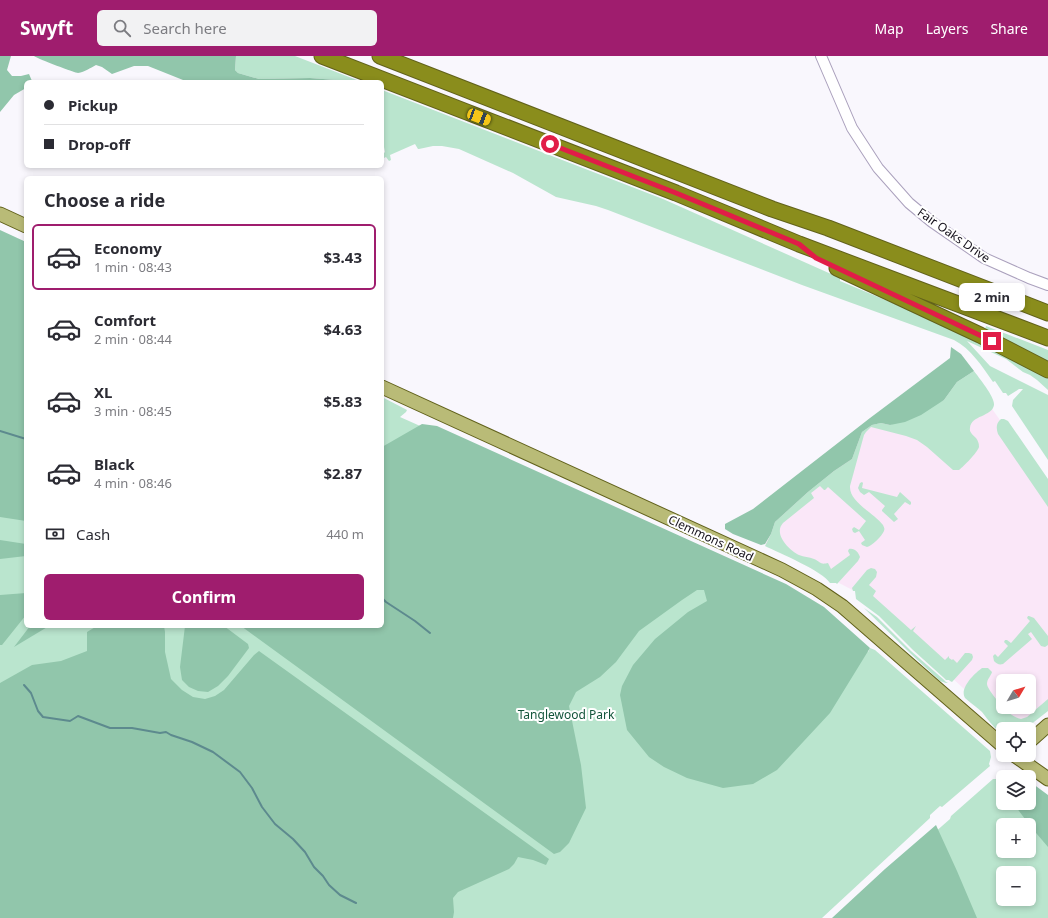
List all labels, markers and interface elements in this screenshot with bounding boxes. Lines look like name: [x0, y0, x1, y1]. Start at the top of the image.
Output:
search box: [97, 10, 377, 46]
text: Swyft: [20, 15, 73, 41]
icon: search: [111, 17, 133, 39]
text: Search here: [143, 18, 227, 38]
text: Map: [875, 19, 904, 38]
text: Layers: [926, 19, 968, 38]
text: Share: [990, 19, 1028, 38]
text: Pickup: [68, 95, 118, 115]
car: [466, 107, 492, 127]
text: Drop-off: [68, 134, 130, 154]
route start: [541, 135, 559, 153]
text: Choose a ride: [44, 188, 165, 212]
street label: Fair Oaks Drive: [914, 204, 994, 267]
text: Economy: [94, 238, 162, 258]
icon: car: [46, 239, 82, 275]
text: $3.43: [323, 247, 362, 267]
text: 1 min · 08:43: [94, 258, 172, 276]
callout: 2 min: [959, 283, 1025, 311]
text: 2 min: [974, 288, 1010, 306]
text: Comfort: [94, 310, 156, 330]
icon: car: [46, 311, 82, 347]
text: $4.63: [323, 319, 362, 339]
text: 2 min · 08:44: [94, 330, 172, 348]
route end: [983, 332, 1001, 350]
text: XL: [94, 382, 112, 402]
icon: car: [46, 383, 82, 419]
text: $5.83: [323, 391, 362, 411]
text: 3 min · 08:45: [94, 402, 172, 420]
text: Black: [94, 454, 134, 474]
icon: car: [46, 455, 82, 491]
text: $2.87: [323, 463, 362, 483]
text: 4 min · 08:46: [94, 474, 172, 492]
street label: Clemmons Road: [666, 511, 756, 565]
icon: cash: [44, 523, 66, 545]
text: Cash: [76, 524, 110, 544]
text: 440 m: [326, 525, 364, 543]
button: Confirm: [44, 574, 364, 620]
north arrow: [996, 674, 1036, 714]
map controls: [996, 674, 1036, 906]
park label: Tanglewood Park: [518, 706, 615, 723]
button: locate: [996, 722, 1036, 762]
button: layers: [996, 770, 1036, 810]
button: +: [996, 818, 1036, 858]
button: −: [996, 866, 1036, 906]

